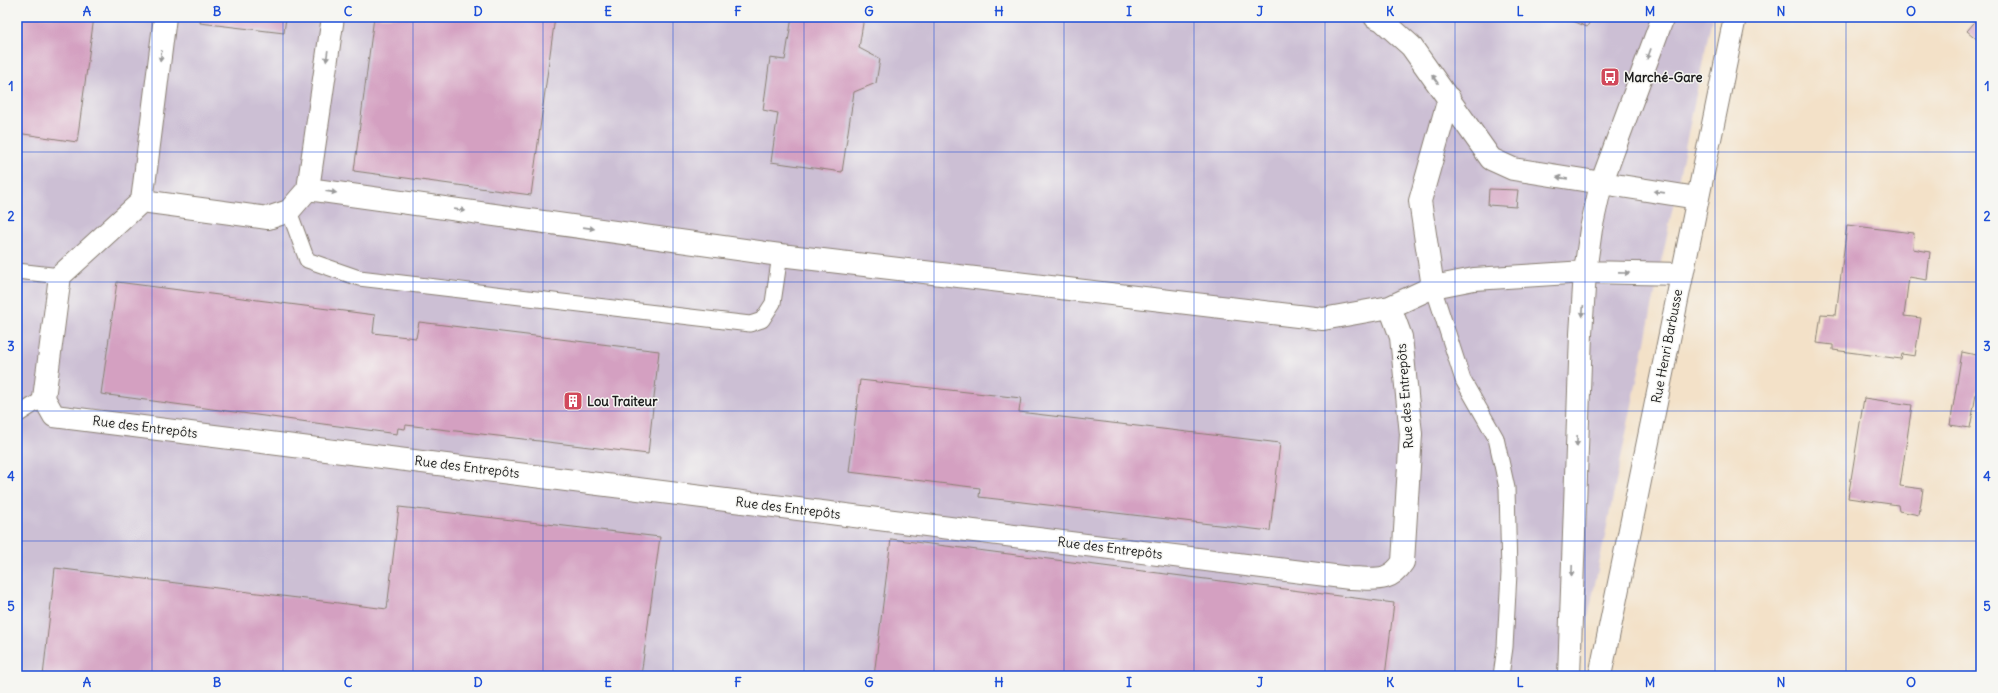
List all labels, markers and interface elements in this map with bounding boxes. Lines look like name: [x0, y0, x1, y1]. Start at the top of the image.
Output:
text: A: [83, 3, 92, 20]
text: B: [213, 3, 222, 20]
text: C: [344, 3, 353, 20]
text: D: [473, 3, 483, 20]
text: E: [604, 3, 612, 20]
text: F: [734, 3, 742, 20]
text: G: [864, 3, 874, 20]
text: H: [994, 3, 1004, 20]
text: I: [1126, 3, 1132, 20]
text: J: [1257, 3, 1264, 20]
text: K: [1386, 3, 1395, 20]
text: L: [1516, 3, 1524, 20]
text: M: [1645, 3, 1655, 20]
text: N: [1777, 3, 1785, 20]
text: O: [1906, 3, 1916, 20]
one-way arrow: [1646, 48, 1652, 60]
one-way arrow: [157, 50, 164, 62]
one-way arrow: [324, 50, 330, 62]
bus stop icon: Marché-Gare: [1599, 66, 1621, 88]
place label: Marché-Gare: [1624, 69, 1702, 86]
one-way arrow: [1431, 73, 1439, 84]
text: 1: [8, 78, 14, 95]
text: 1: [1984, 78, 1990, 95]
one-way arrow: [1556, 174, 1568, 180]
one-way arrow: [325, 189, 337, 195]
one-way arrow: [1653, 189, 1665, 195]
one-way arrow: [454, 207, 466, 213]
text: 2: [7, 208, 15, 225]
text: 2: [1983, 208, 1991, 225]
one-way arrow: [583, 225, 595, 231]
one-way arrow: [1618, 270, 1631, 276]
street label: Rue Henri Barbusse: [1648, 288, 1686, 404]
one-way arrow: [1579, 305, 1586, 317]
text: 3: [7, 338, 15, 355]
text: 3: [1983, 338, 1991, 355]
street label: Rue des Entrepôts: [1393, 343, 1417, 449]
building icon: Lou Traiteur: [562, 390, 584, 412]
place label: Lou Traiteur: [587, 393, 658, 410]
street label: Rue des Entrepôts: [92, 412, 199, 442]
one-way arrow: [1573, 435, 1580, 447]
street label: Rue des Entrepôts: [414, 452, 521, 482]
text: 4: [7, 468, 15, 485]
text: 4: [1983, 468, 1991, 485]
street label: Rue des Entrepôts: [735, 493, 842, 523]
street label: Rue des Entrepôts: [1057, 533, 1164, 563]
one-way arrow: [1569, 565, 1575, 578]
text: 5: [7, 598, 15, 615]
text: 5: [1983, 598, 1991, 615]
text: A: [83, 674, 92, 691]
text: B: [213, 674, 222, 691]
text: C: [344, 674, 353, 691]
text: D: [473, 674, 483, 691]
text: E: [604, 674, 612, 691]
text: F: [734, 674, 742, 691]
text: G: [864, 674, 874, 691]
text: H: [994, 674, 1004, 691]
text: I: [1126, 674, 1132, 691]
text: J: [1257, 674, 1264, 691]
text: K: [1386, 674, 1395, 691]
text: L: [1516, 674, 1524, 691]
text: M: [1645, 674, 1655, 691]
text: N: [1777, 674, 1785, 691]
text: O: [1906, 674, 1916, 691]

